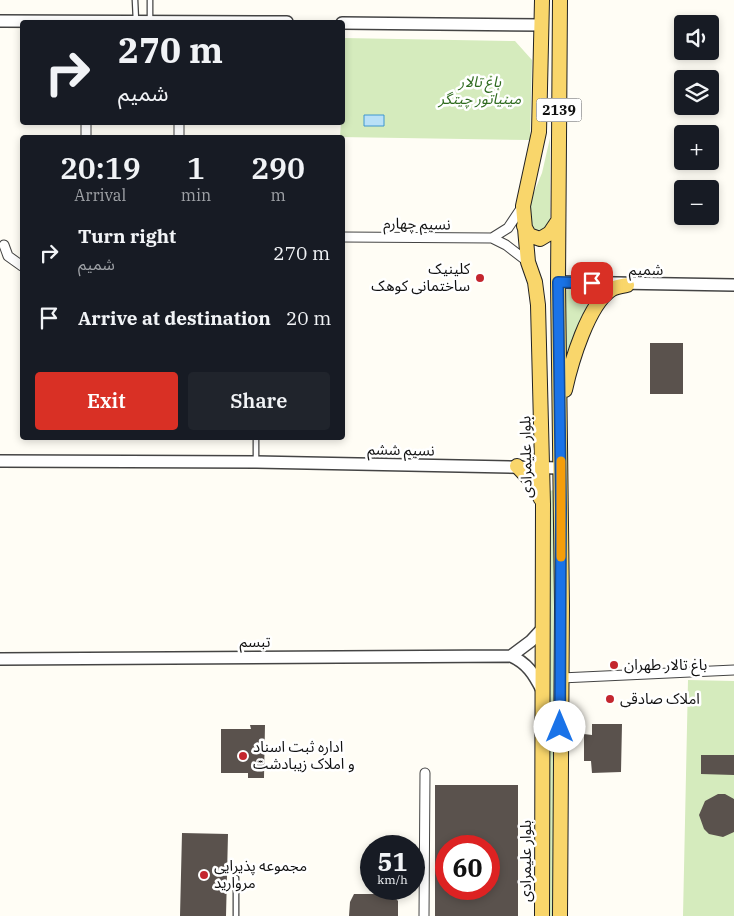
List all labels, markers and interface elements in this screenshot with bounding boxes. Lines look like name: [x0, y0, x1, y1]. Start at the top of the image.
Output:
map controls: [674, 15, 719, 225]
button: sound: [674, 15, 719, 60]
text: 270 m: [118, 27, 223, 73]
icon: right: [35, 40, 100, 105]
button: layers: [674, 70, 719, 115]
park label: باغ تالار مینیاتور چیتگر: [438, 72, 521, 109]
text: شمیم: [118, 78, 169, 107]
road number: 2139: [536, 98, 582, 122]
button: +: [674, 125, 719, 170]
text: 20:19: [60, 148, 141, 187]
text: 1: [187, 148, 205, 187]
text: 290: [251, 148, 305, 187]
button: −: [674, 180, 719, 225]
text: Arrival: [74, 185, 126, 205]
text: min: [181, 185, 211, 205]
text: m: [270, 185, 286, 205]
street label: نسیم چهارم: [383, 213, 451, 236]
text: Turn right: [78, 224, 176, 248]
icon: right: [35, 239, 63, 267]
text: 270 m: [273, 241, 330, 265]
text: شمیم: [78, 254, 115, 274]
place label: کلینیک ساختمانی کوهک: [371, 259, 471, 295]
street label: شمیم: [629, 260, 663, 281]
pin: [571, 262, 613, 304]
icon: arrive: [578, 269, 606, 297]
marker: کلینیک ساختمانی کوهک: [474, 272, 486, 284]
icon: arrive: [35, 304, 63, 332]
text: Arrive at destination: [78, 306, 271, 330]
text: 20 m: [286, 306, 331, 330]
button: Exit: [35, 372, 178, 430]
button: Share: [188, 372, 330, 430]
street label: بلوار علیمرادی: [515, 416, 536, 498]
street label: نسیم ششم: [367, 439, 435, 462]
street label: تبسم: [240, 632, 270, 653]
place label: باغ تالار طهران: [624, 655, 707, 677]
marker: باغ تالار طهران: [608, 659, 620, 671]
place label: املاک صادقی: [620, 689, 700, 708]
marker: املاک صادقی: [604, 693, 616, 705]
position arrow: [533, 700, 585, 752]
place label: اداره ثبت اسناد و املاک زیبادشت: [253, 737, 355, 773]
marker: اداره ثبت اسناد و املاک زیبادشت: [237, 750, 249, 762]
street label: بلوار علیمرادی: [516, 820, 535, 902]
speed limit sign: 60: [435, 835, 500, 900]
text: 51: [377, 845, 408, 878]
place label: مجموعه پذیرایی مروارید: [214, 856, 307, 892]
marker: مجموعه پذیرایی مروارید: [198, 869, 210, 881]
text: km/h: [377, 872, 408, 887]

